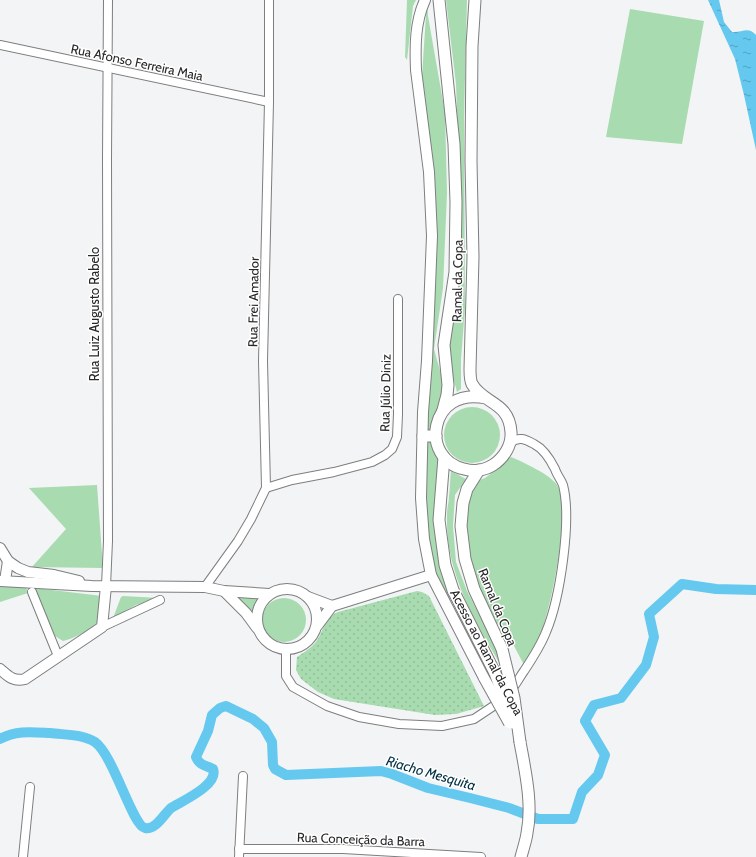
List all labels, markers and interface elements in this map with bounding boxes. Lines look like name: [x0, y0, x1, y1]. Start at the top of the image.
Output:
street label: Rua Afonso Ferreira Maia: [69, 40, 205, 84]
street label: Ramal da Copa: [448, 239, 466, 322]
street label: Rua Luiz Augusto Rabelo: [86, 247, 102, 381]
street label: Rua Frei Amador: [244, 256, 262, 347]
street label: Rua Júlio Diniz: [376, 354, 394, 432]
street label: Ramal da Copa: [475, 566, 521, 649]
street label: Acesso ao Ramal da Copa: [447, 586, 527, 718]
water label: Riacho Mesquita: [384, 752, 478, 794]
street label: Rua Conceição da Barra: [297, 829, 426, 849]

